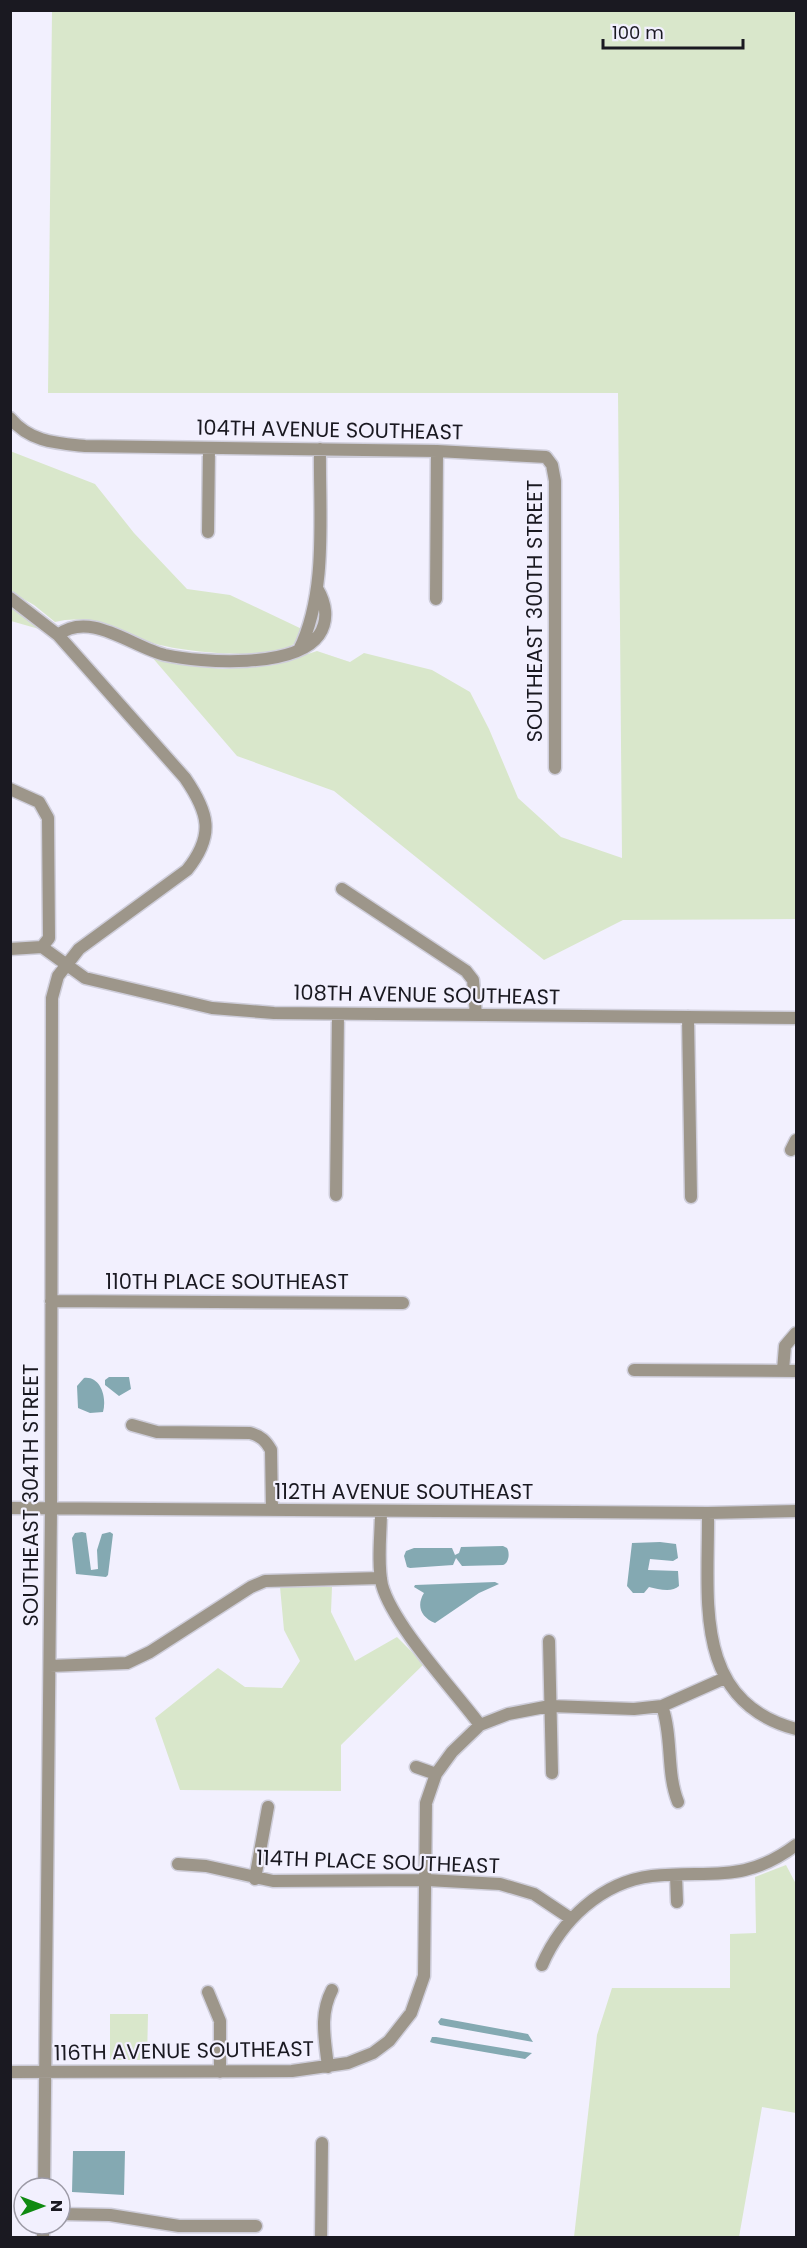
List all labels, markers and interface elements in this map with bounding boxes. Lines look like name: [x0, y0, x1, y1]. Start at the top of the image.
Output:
scale bar: [603, 12, 742, 50]
text: 100 m: [612, 20, 664, 45]
street label: 104TH AVENUE SOUTHEAST: [196, 413, 464, 446]
street label: SOUTHEAST 300TH STREET: [520, 480, 549, 742]
street label: 108TH AVENUE SOUTHEAST: [293, 978, 561, 1011]
street label: 110TH PLACE SOUTHEAST: [105, 1267, 349, 1296]
street label: SOUTHEAST 304TH STREET: [16, 1364, 45, 1626]
street label: 112TH AVENUE SOUTHEAST: [275, 1477, 533, 1506]
street label: 114TH PLACE SOUTHEAST: [256, 1843, 500, 1880]
street label: 116TH AVENUE SOUTHEAST: [54, 2034, 314, 2067]
north arrow: [12, 2176, 72, 2236]
text: N: [45, 2200, 68, 2212]

